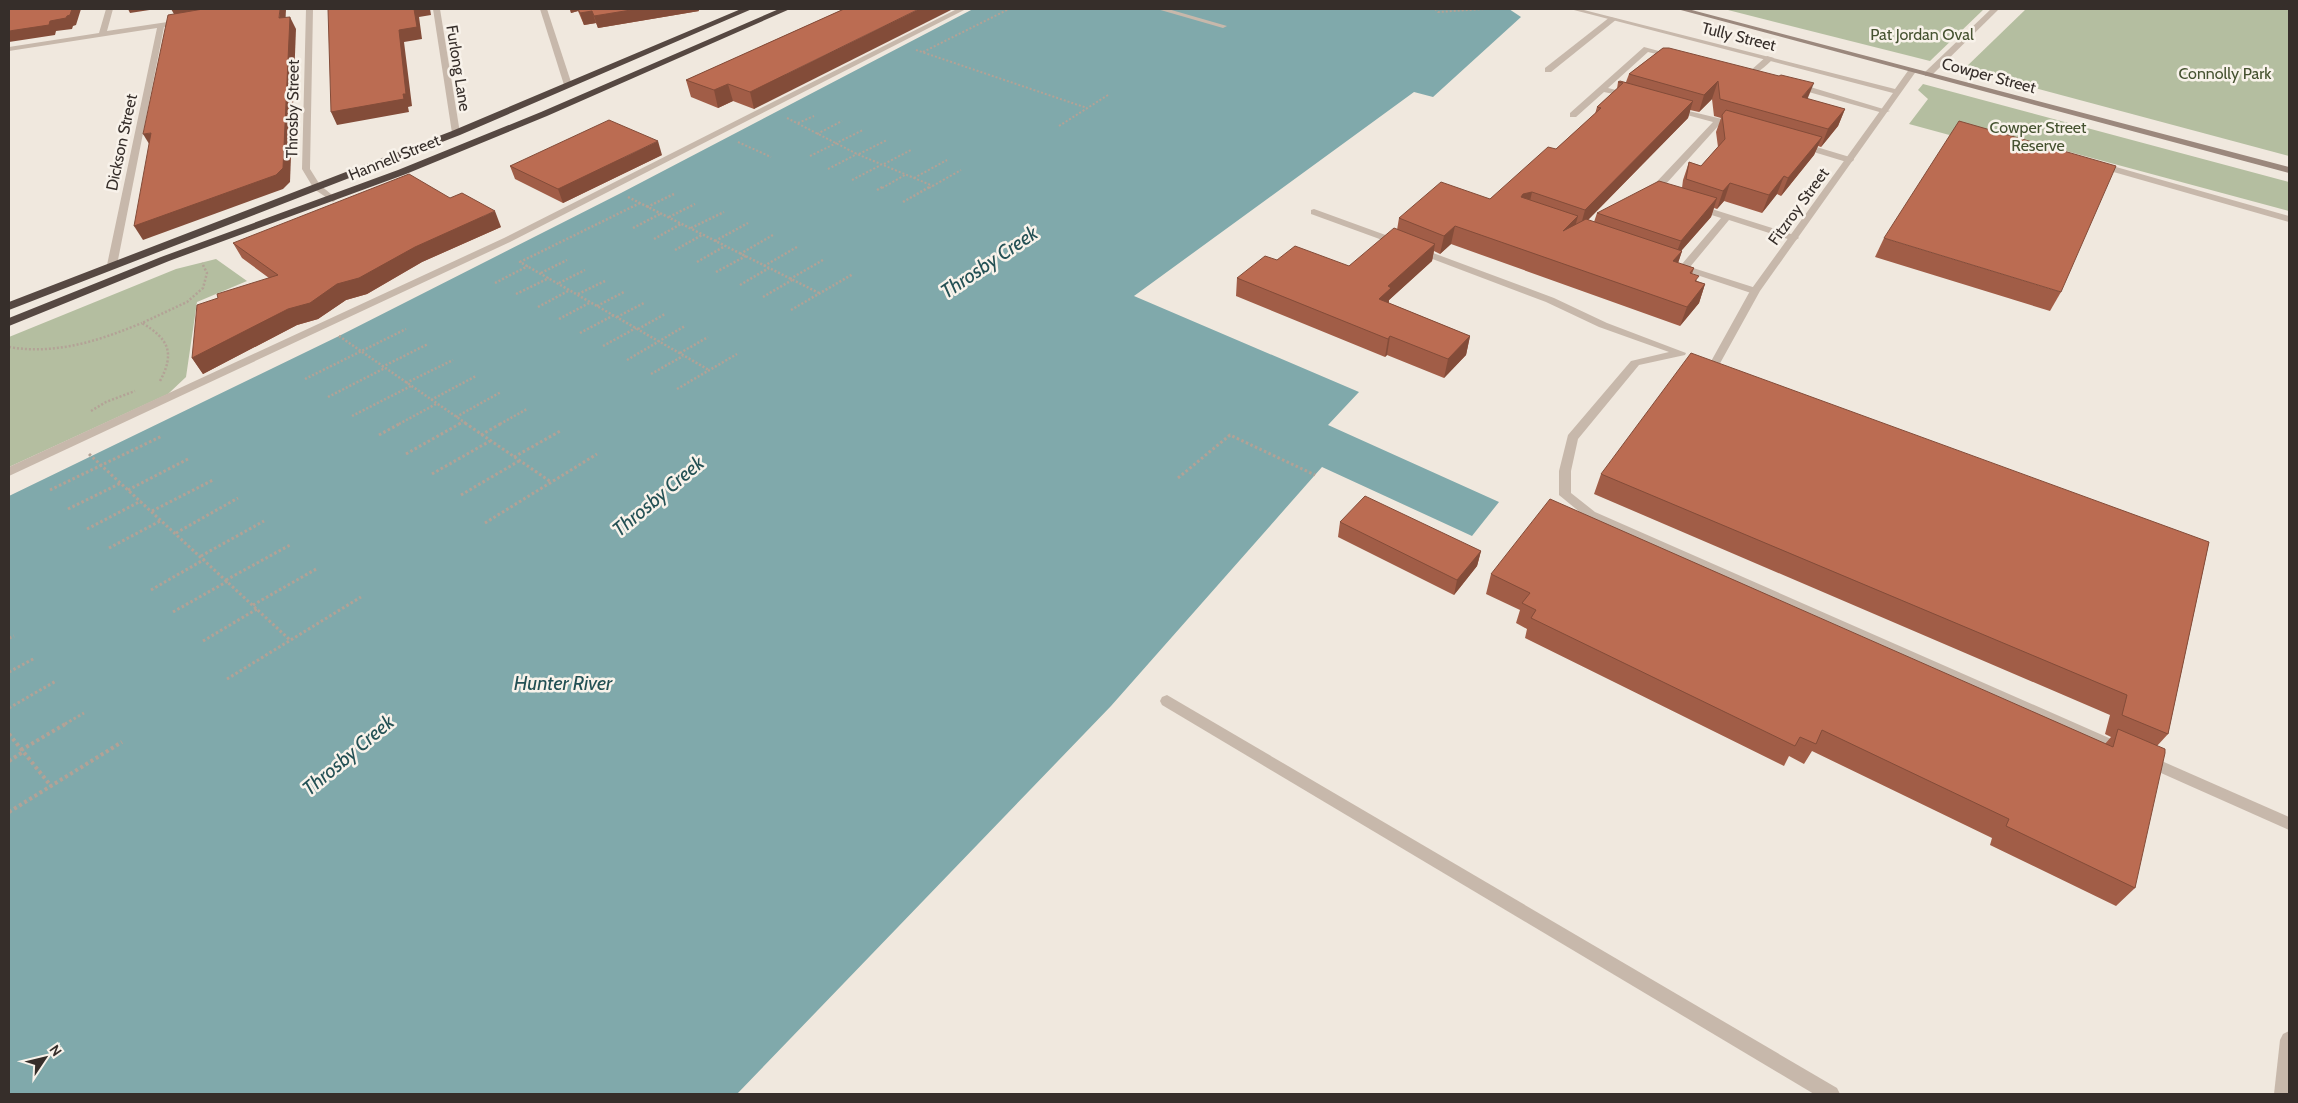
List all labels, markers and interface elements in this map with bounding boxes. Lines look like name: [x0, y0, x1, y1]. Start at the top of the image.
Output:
street label: Tully Street: [1700, 18, 1779, 55]
street label: Furlong Lane: [442, 24, 475, 113]
park label: Pat Jordan Oval: [1870, 25, 1974, 44]
street label: Cowper Street: [1940, 54, 2039, 97]
street label: Throsby Street: [282, 59, 303, 159]
park label: Connolly Park: [2178, 64, 2272, 83]
street label: Dickson Street: [102, 91, 141, 192]
park label: Cowper Street Reserve: [1990, 118, 2087, 155]
street label: Hannell Street: [346, 130, 443, 184]
street label: Fitzroy Street: [1764, 163, 1833, 249]
water label: Throsby Creek: [936, 220, 1043, 303]
water label: Throsby Creek: [607, 450, 710, 541]
water label: Hunter River: [514, 671, 613, 695]
water label: Throsby Creek: [297, 709, 400, 800]
north arrow: [20, 1033, 70, 1083]
text: N: [45, 1041, 66, 1060]

